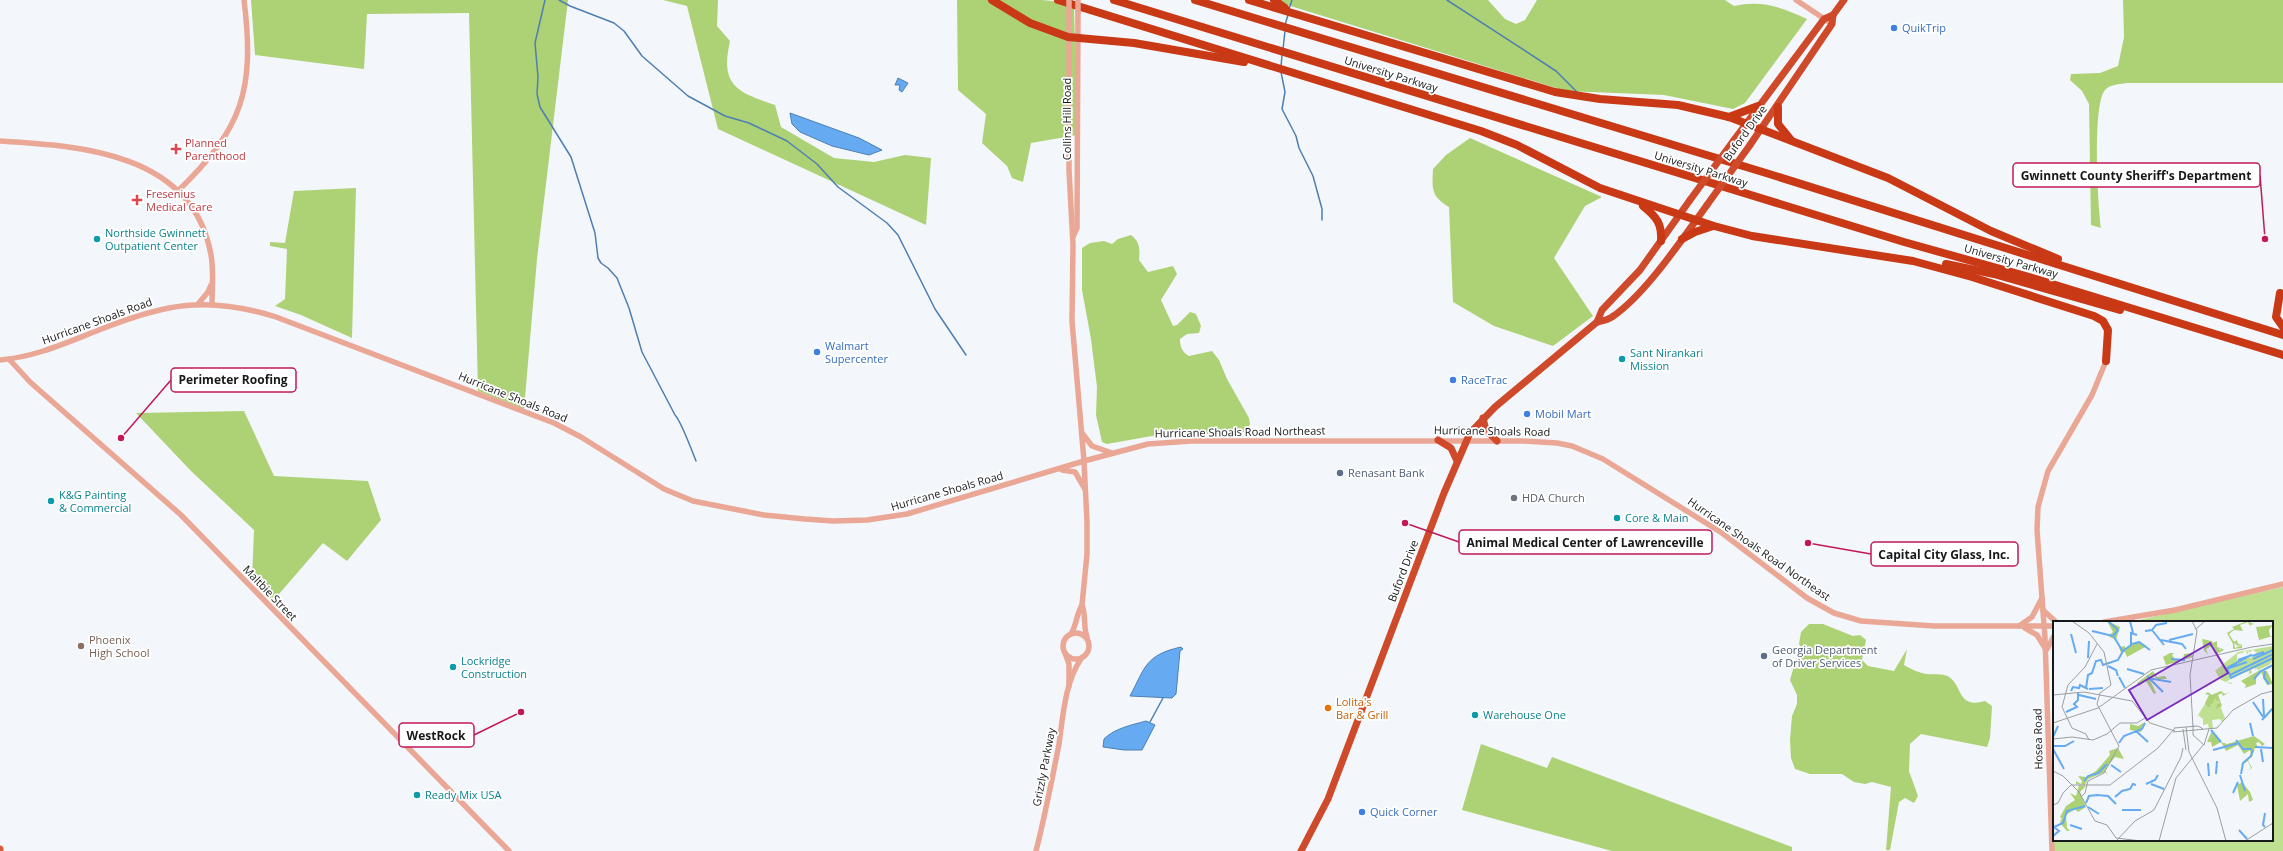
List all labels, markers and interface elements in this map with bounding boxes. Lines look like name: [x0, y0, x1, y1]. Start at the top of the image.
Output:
place label: QuikTrip: [1902, 20, 1946, 35]
marker: QuikTrip: [1889, 23, 1899, 33]
street label: University Parkway: [1342, 52, 1440, 95]
street label: Collins Hill Road: [1059, 78, 1074, 160]
street label: Buford Drive: [1719, 102, 1770, 163]
place label: Planned Parenthood: [185, 135, 246, 163]
marker: Planned Parenthood: [170, 143, 182, 155]
street label: University Parkway: [1652, 147, 1750, 190]
callout: Gwinnett County Sheriff's Department: [2013, 163, 2260, 187]
text: Gwinnett County Sheriff's Department: [2021, 167, 2251, 184]
place label: Fresenius Medical Care: [146, 186, 212, 214]
marker: Fresenius Medical Care: [131, 194, 143, 206]
place label: Northside Gwinnett Outpatient Center: [105, 225, 206, 253]
marker: Northside Gwinnett Outpatient Center: [92, 234, 102, 244]
street label: University Parkway: [1962, 240, 2060, 281]
street label: Hurricane Shoals Road: [40, 294, 154, 347]
place label: Walmart Supercenter: [825, 338, 888, 366]
place label: Sant Nirankari Mission: [1630, 345, 1703, 373]
marker: Walmart Supercenter: [812, 347, 822, 357]
marker: Sant Nirankari Mission: [1617, 354, 1627, 364]
callout: Perimeter Roofing: [171, 368, 296, 392]
street label: Hurricane Shoals Road: [456, 368, 570, 425]
text: Perimeter Roofing: [178, 371, 288, 388]
place label: RaceTrac: [1461, 372, 1507, 387]
marker: RaceTrac: [1448, 375, 1458, 385]
place label: Mobil Mart: [1535, 406, 1591, 421]
marker: Mobil Mart: [1522, 409, 1532, 419]
street label: Hurricane Shoals Road: [1434, 422, 1550, 439]
street label: Hurricane Shoals Road Northeast: [1154, 423, 1326, 440]
place label: Renasant Bank: [1348, 465, 1425, 480]
street label: Hurricane Shoals Road: [889, 467, 1005, 514]
marker: Renasant Bank: [1335, 468, 1345, 478]
place label: K&G Painting & Commercial: [59, 487, 131, 515]
place label: HDA Church: [1522, 490, 1585, 505]
marker: HDA Church: [1509, 493, 1519, 503]
street label: Hurricane Shoals Road Northeast: [1685, 493, 1834, 604]
marker: K&G Painting & Commercial: [46, 496, 56, 506]
place label: Core & Main: [1625, 510, 1688, 525]
marker: Core & Main: [1612, 513, 1622, 523]
callout: Animal Medical Center of Lawrenceville: [1459, 530, 1712, 554]
text: Animal Medical Center of Lawrenceville: [1466, 534, 1704, 551]
street label: Buford Drive: [1384, 538, 1421, 604]
callout: Capital City Glass, Inc.: [1871, 542, 2018, 566]
text: Capital City Glass, Inc.: [1878, 546, 2010, 563]
street label: Maltbie Street: [240, 562, 301, 624]
inset map: [2053, 621, 2273, 841]
place label: Phoenix High School: [89, 632, 150, 660]
marker: Phoenix High School: [76, 641, 86, 651]
place label: Georgia Department of Driver Services: [1772, 642, 1878, 670]
marker: Georgia Department of Driver Services: [1759, 651, 1769, 661]
place label: Lockridge Construction: [461, 653, 527, 681]
marker: Lockridge Construction: [448, 662, 458, 672]
place label: Lolita's Bar & Grill: [1336, 694, 1388, 722]
marker: Lolita's Bar & Grill: [1323, 703, 1333, 713]
place label: Warehouse One: [1483, 707, 1566, 722]
street label: Hosea Road: [2029, 708, 2046, 770]
marker: Warehouse One: [1470, 710, 1480, 720]
callout: WestRock: [399, 723, 474, 747]
street label: Grizzly Parkway: [1029, 726, 1059, 808]
text: WestRock: [407, 727, 466, 744]
place label: Ready Mix USA: [425, 787, 502, 802]
marker: Ready Mix USA: [412, 790, 422, 800]
place label: Quick Corner: [1370, 804, 1438, 819]
marker: Quick Corner: [1357, 807, 1367, 817]

